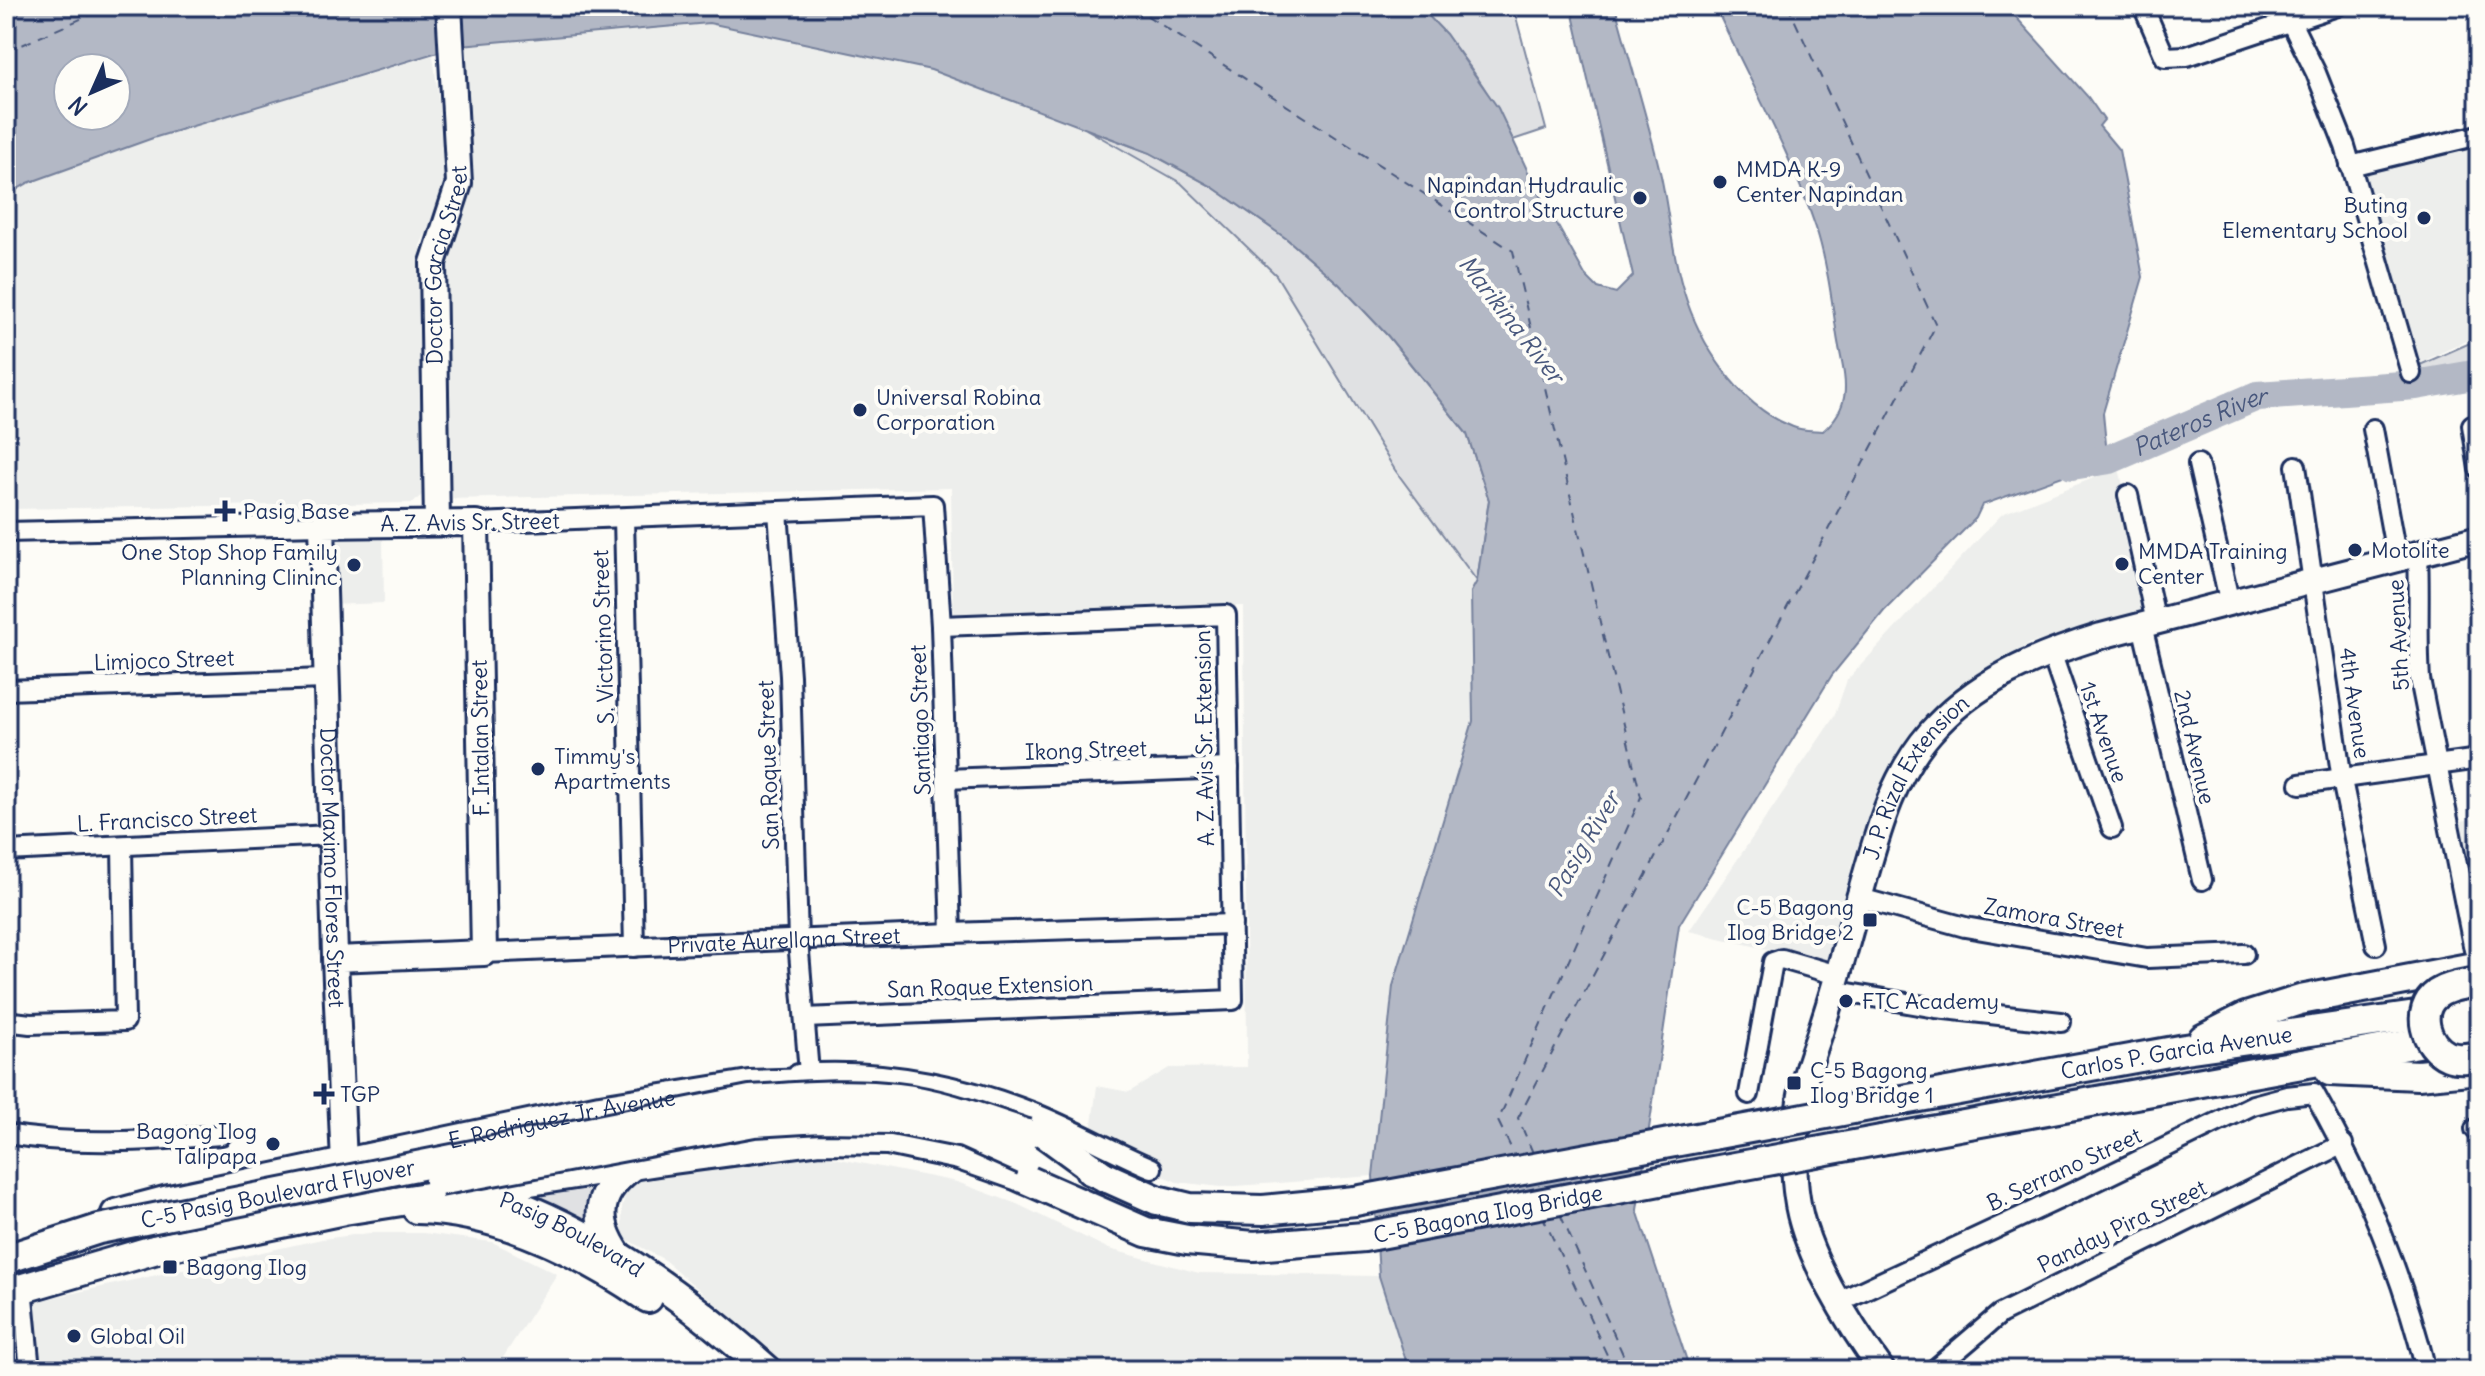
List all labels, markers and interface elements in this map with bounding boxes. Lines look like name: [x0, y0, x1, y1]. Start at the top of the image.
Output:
north arrow: [52, 52, 132, 132]
text: N: [63, 91, 93, 121]
place label: MMDA K-9 Center Napindan: [1736, 155, 1904, 208]
street label: Doctor Garcia Street: [419, 165, 473, 365]
place label: Napindan Hydraulic Control Structure: [1426, 171, 1624, 224]
marker: MMDA K-9 Center Napindan: [1711, 173, 1729, 191]
marker: Napindan Hydraulic Control Structure: [1631, 189, 1649, 207]
place label: Buting Elementary School: [2222, 191, 2408, 244]
marker: Buting Elementary School: [2415, 209, 2433, 227]
water label: Marikina River: [1453, 249, 1573, 391]
water label: Pateros River: [2128, 380, 2270, 463]
place label: Universal Robina Corporation: [876, 383, 1041, 436]
marker: Universal Robina Corporation: [851, 401, 869, 419]
place label: Pasig Base: [243, 497, 350, 525]
marker: Pasig Base: [214, 500, 236, 522]
street label: A. Z. Avis Sr. Street: [380, 506, 560, 538]
place label: Motolite: [2371, 536, 2450, 564]
place label: MMDA Training Center: [2138, 537, 2288, 590]
place label: One Stop Shop Family Planning Clininc: [121, 538, 338, 591]
marker: Motolite: [2346, 541, 2364, 559]
street label: S. Victorino Street: [586, 549, 620, 725]
marker: MMDA Training Center: [2113, 555, 2131, 573]
marker: One Stop Shop Family Planning Clininc: [345, 556, 363, 574]
street label: 5th Avenue: [2381, 578, 2415, 692]
street label: A. Z. Avis Sr. Extension: [1188, 630, 1220, 846]
street label: Limjoco Street: [93, 644, 235, 676]
street label: Santiago Street: [903, 644, 937, 796]
street label: 4th Avenue: [2333, 646, 2377, 760]
street label: F. Intalan Street: [465, 660, 495, 816]
street label: 1st Avenue: [2074, 678, 2134, 786]
street label: San Roque Street: [751, 680, 785, 850]
street label: 2nd Avenue: [2168, 687, 2222, 807]
street label: J. P. Rizal Extension: [1857, 688, 1975, 863]
street label: Doctor Maximo Flores Street: [314, 727, 351, 1008]
street label: Ikong Street: [1025, 734, 1147, 766]
place label: Timmy's Apartments: [554, 742, 671, 795]
marker: Timmy's Apartments: [529, 760, 547, 778]
water label: Pasig River: [1540, 783, 1628, 902]
street label: L. Francisco Street: [76, 800, 258, 838]
street label: Zamora Street: [1982, 892, 2126, 944]
place label: C-5 Bagong Ilog Bridge 2: [1727, 893, 1854, 946]
marker: C-5 Bagong Ilog Bridge 2: [1861, 911, 1879, 929]
street label: Private Aurellana Street: [666, 921, 901, 959]
street label: San Roque Extension: [886, 968, 1094, 1004]
place label: FTC Academy: [1862, 987, 1999, 1015]
marker: FTC Academy: [1837, 992, 1855, 1010]
street label: Carlos P. Garcia Avenue: [2058, 1020, 2294, 1085]
place label: C-5 Bagong Ilog Bridge 1: [1810, 1056, 1934, 1109]
marker: C-5 Bagong Ilog Bridge 1: [1785, 1074, 1803, 1092]
place label: TGP: [340, 1080, 380, 1108]
street label: E. Rodriguez Jr. Avenue: [446, 1083, 677, 1155]
marker: TGP: [315, 1085, 333, 1103]
place label: Bagong Ilog Talipapa: [136, 1117, 257, 1170]
street label: B. Serrano Street: [1982, 1121, 2146, 1217]
marker: Bagong Ilog Talipapa: [264, 1135, 282, 1153]
street label: C-5 Pasig Boulevard Flyover: [138, 1153, 417, 1234]
street label: Panday Pira Street: [2033, 1173, 2211, 1279]
street label: C-5 Bagong Ilog Bridge: [1371, 1178, 1605, 1249]
street label: Pasig Boulevard: [496, 1186, 649, 1283]
place label: Bagong Ilog: [186, 1253, 307, 1281]
marker: Bagong Ilog: [161, 1258, 179, 1276]
place label: Global Oil: [90, 1322, 185, 1350]
marker: Global Oil: [65, 1327, 83, 1345]

